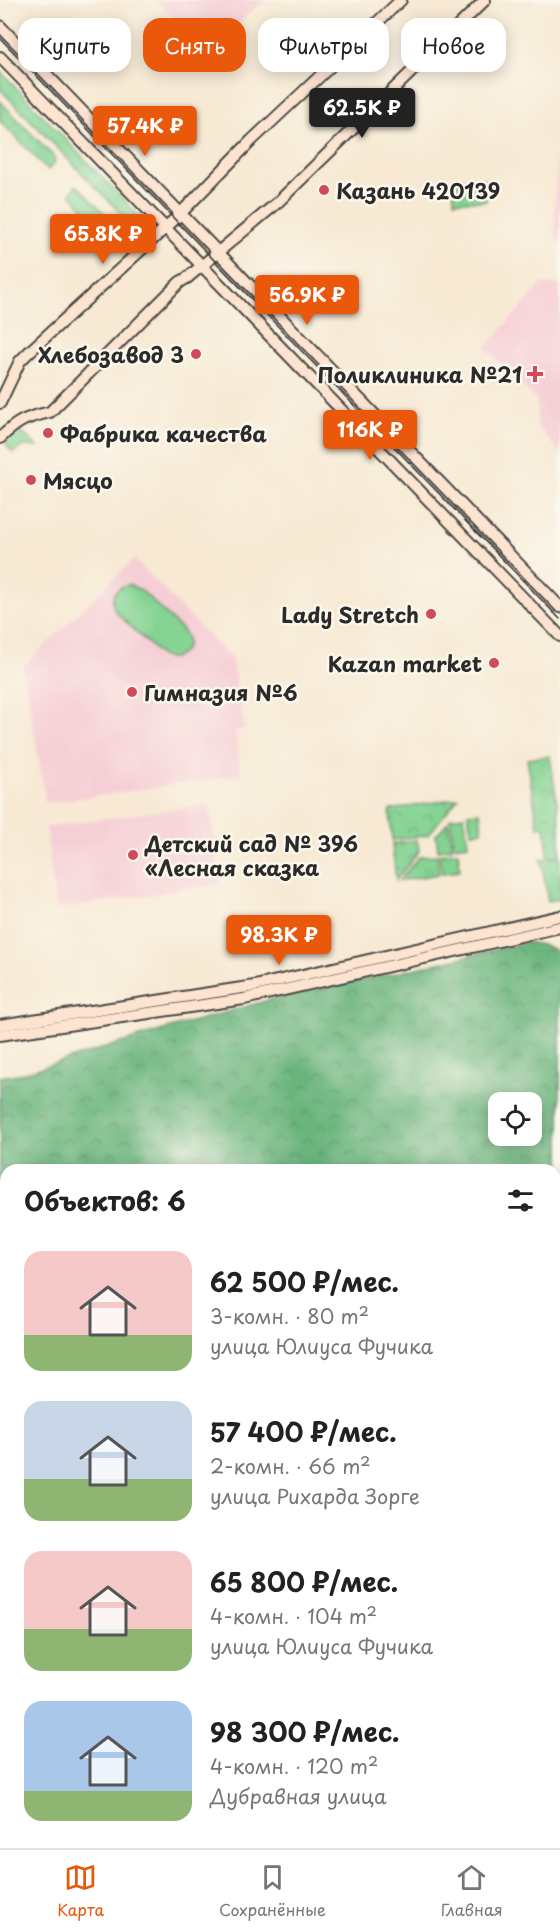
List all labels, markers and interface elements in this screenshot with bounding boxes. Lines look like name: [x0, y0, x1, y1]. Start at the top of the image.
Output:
chip: Купить: [18, 18, 131, 72]
chip: Снять: [143, 18, 246, 72]
chip: Фильтры: [258, 18, 389, 72]
chip: Новое: [401, 18, 506, 72]
pin: 62.5K ₽: [307, 88, 417, 139]
text: 62.5K ₽: [323, 92, 401, 122]
pin: 57.4K ₽: [90, 106, 200, 157]
text: 57.4K ₽: [107, 110, 183, 140]
place label: Казань 420139: [336, 174, 500, 206]
marker: Казань 420139: [317, 183, 331, 197]
pin: 65.8K ₽: [48, 214, 158, 265]
text: 65.8K ₽: [64, 218, 142, 248]
pin: 56.9K ₽: [252, 275, 362, 326]
text: 56.9K ₽: [269, 279, 345, 309]
place label: Хлебозавод 3: [38, 338, 184, 370]
marker: Хлебозавод 3: [189, 347, 203, 361]
place label: Поликлиника №21: [318, 358, 522, 390]
marker: Поликлиника №21: [526, 365, 544, 383]
pin: 116K ₽: [321, 410, 419, 461]
text: 116K ₽: [337, 414, 403, 444]
place label: Фабрика качества: [60, 417, 267, 449]
marker: Фабрика качества: [41, 426, 55, 440]
place label: Мясцо: [43, 464, 113, 496]
marker: Мясцо: [24, 473, 38, 487]
place label: Lady Stretch: [281, 598, 419, 630]
marker: Lady Stretch: [424, 607, 438, 621]
place label: Kazan market: [328, 647, 482, 679]
marker: Kazan market: [487, 656, 501, 670]
place label: Гимназия №6: [144, 676, 298, 708]
marker: Гимназия №6: [125, 685, 139, 699]
place label: Детский сад № 396 «Лесная сказка: [144, 827, 358, 883]
marker: Детский сад № 396 «Лесная сказка: [126, 848, 140, 862]
pin: 98.3K ₽: [224, 915, 334, 966]
text: 98.3K ₽: [240, 919, 318, 949]
map controls: [488, 1092, 542, 1146]
button: locate: [488, 1092, 542, 1146]
text: Объектов: 6: [24, 1181, 186, 1220]
icon: filters: [504, 1184, 537, 1217]
text: 62 500 ₽/мес.: [210, 1262, 399, 1301]
icon: home: [72, 1275, 144, 1347]
text: 3-комн. · 80 m²: [210, 1301, 369, 1331]
text: улица Юлиуса Фучика: [210, 1331, 433, 1361]
text: 57 400 ₽/мес.: [210, 1412, 397, 1451]
icon: home: [72, 1425, 144, 1497]
text: 2-комн. · 66 m²: [210, 1451, 371, 1481]
text: улица Рихарда Зорге: [210, 1481, 420, 1511]
text: 65 800 ₽/мес.: [210, 1562, 398, 1601]
icon: home: [72, 1575, 144, 1647]
text: 4-комн. · 104 m²: [210, 1601, 377, 1631]
text: улица Юлиуса Фучика: [210, 1631, 433, 1661]
text: 98 300 ₽/мес.: [210, 1712, 399, 1751]
icon: home: [72, 1725, 144, 1797]
text: 4-комн. · 120 m²: [210, 1751, 378, 1781]
text: Дубравная улица: [210, 1781, 387, 1811]
tab: Карта: [57, 1861, 104, 1921]
tab: Сохранённые: [219, 1861, 326, 1921]
tab: Главная: [441, 1861, 503, 1921]

